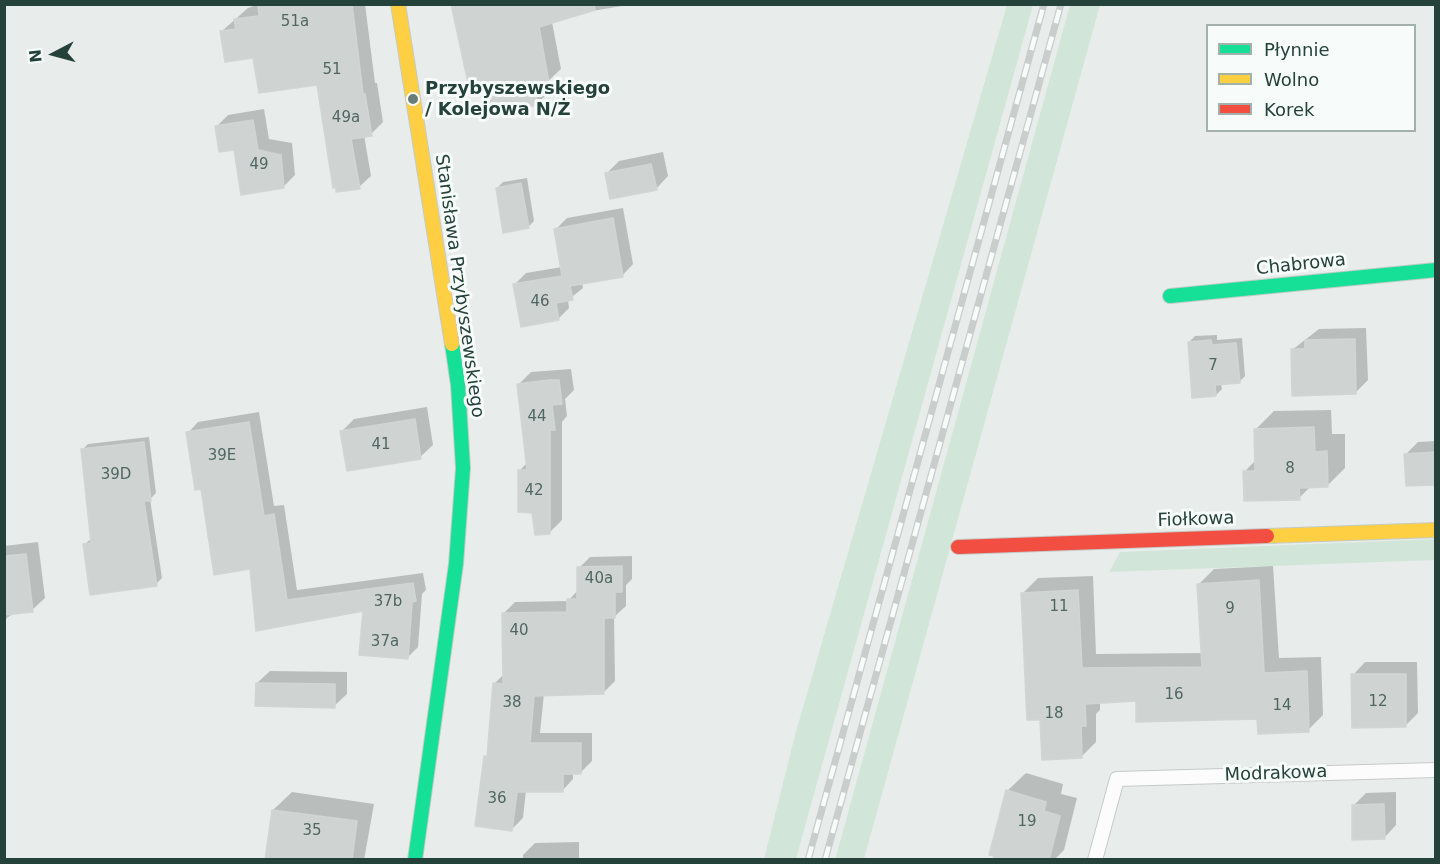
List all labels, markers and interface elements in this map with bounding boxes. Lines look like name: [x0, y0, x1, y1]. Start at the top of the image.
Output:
house number: 51a: [281, 13, 309, 31]
north arrow: [24, 24, 84, 84]
legend: [1206, 24, 1416, 132]
text: Płynnie: [1264, 39, 1330, 60]
text: N: [25, 48, 46, 64]
house number: 51: [322, 61, 342, 79]
text: Wolno: [1264, 69, 1319, 90]
place label: Przybyszewskiego / Kolejowa N/Ż: [425, 78, 610, 121]
marker: Przybyszewskiego / Kolejowa N/Ż: [406, 92, 420, 106]
text: Korek: [1264, 99, 1314, 120]
house number: 49a: [332, 109, 360, 127]
street label: Stanisława Przybyszewskiego: [430, 153, 488, 419]
house number: 49: [249, 156, 269, 174]
street label: Chabrowa: [1255, 250, 1347, 280]
house number: 46: [530, 293, 550, 311]
house number: 7: [1208, 357, 1218, 375]
house number: 44: [527, 408, 547, 426]
house number: 41: [371, 436, 391, 454]
house number: 39E: [208, 447, 236, 465]
house number: 8: [1285, 460, 1295, 478]
house number: 39D: [101, 466, 131, 484]
house number: 42: [524, 482, 544, 500]
street label: Fiołkowa: [1157, 508, 1235, 532]
house number: 40a: [585, 570, 613, 588]
house number: 37b: [374, 593, 402, 611]
house number: 11: [1049, 598, 1069, 616]
house number: 9: [1225, 600, 1235, 618]
house number: 40: [509, 622, 529, 640]
house number: 37a: [371, 633, 399, 651]
house number: 16: [1164, 686, 1184, 704]
house number: 12: [1368, 693, 1388, 711]
house number: 38: [502, 694, 522, 712]
house number: 14: [1272, 697, 1292, 715]
house number: 18: [1044, 705, 1064, 723]
street label: Modrakowa: [1224, 761, 1328, 787]
house number: 36: [487, 790, 507, 808]
house number: 19: [1017, 813, 1037, 831]
house number: 35: [302, 822, 322, 840]

